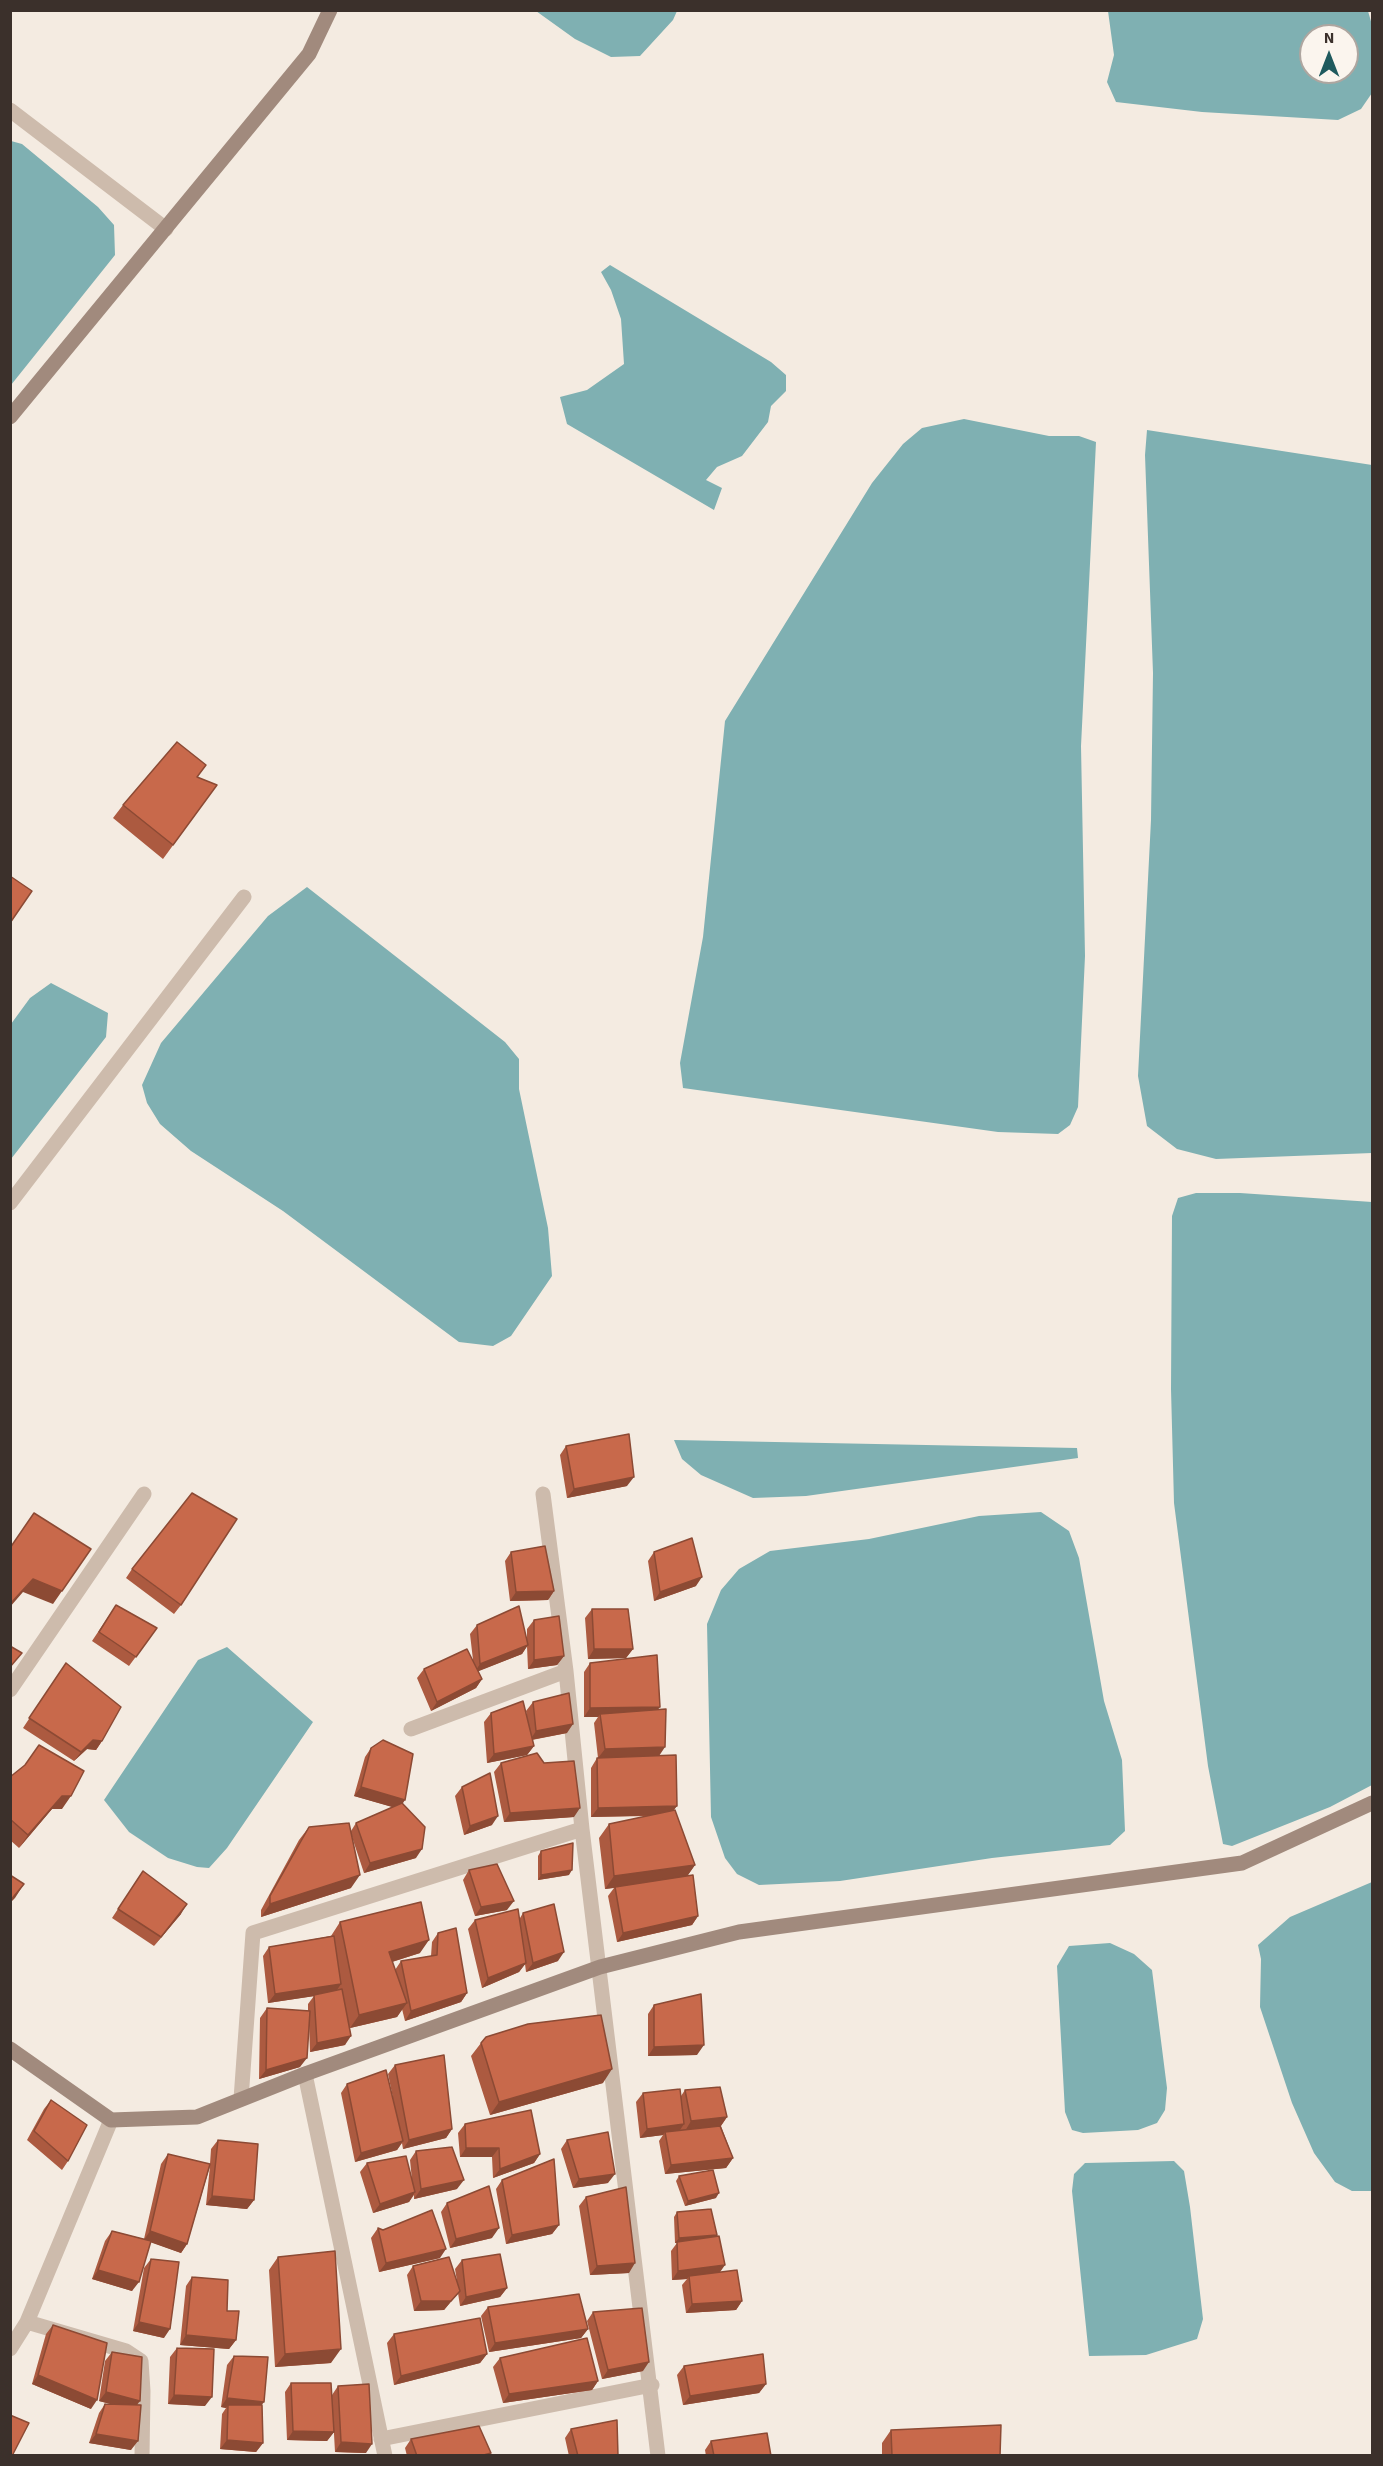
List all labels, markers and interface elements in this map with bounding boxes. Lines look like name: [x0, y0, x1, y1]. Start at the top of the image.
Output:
north arrow: [1299, 24, 1359, 84]
text: N: [1324, 27, 1334, 49]

